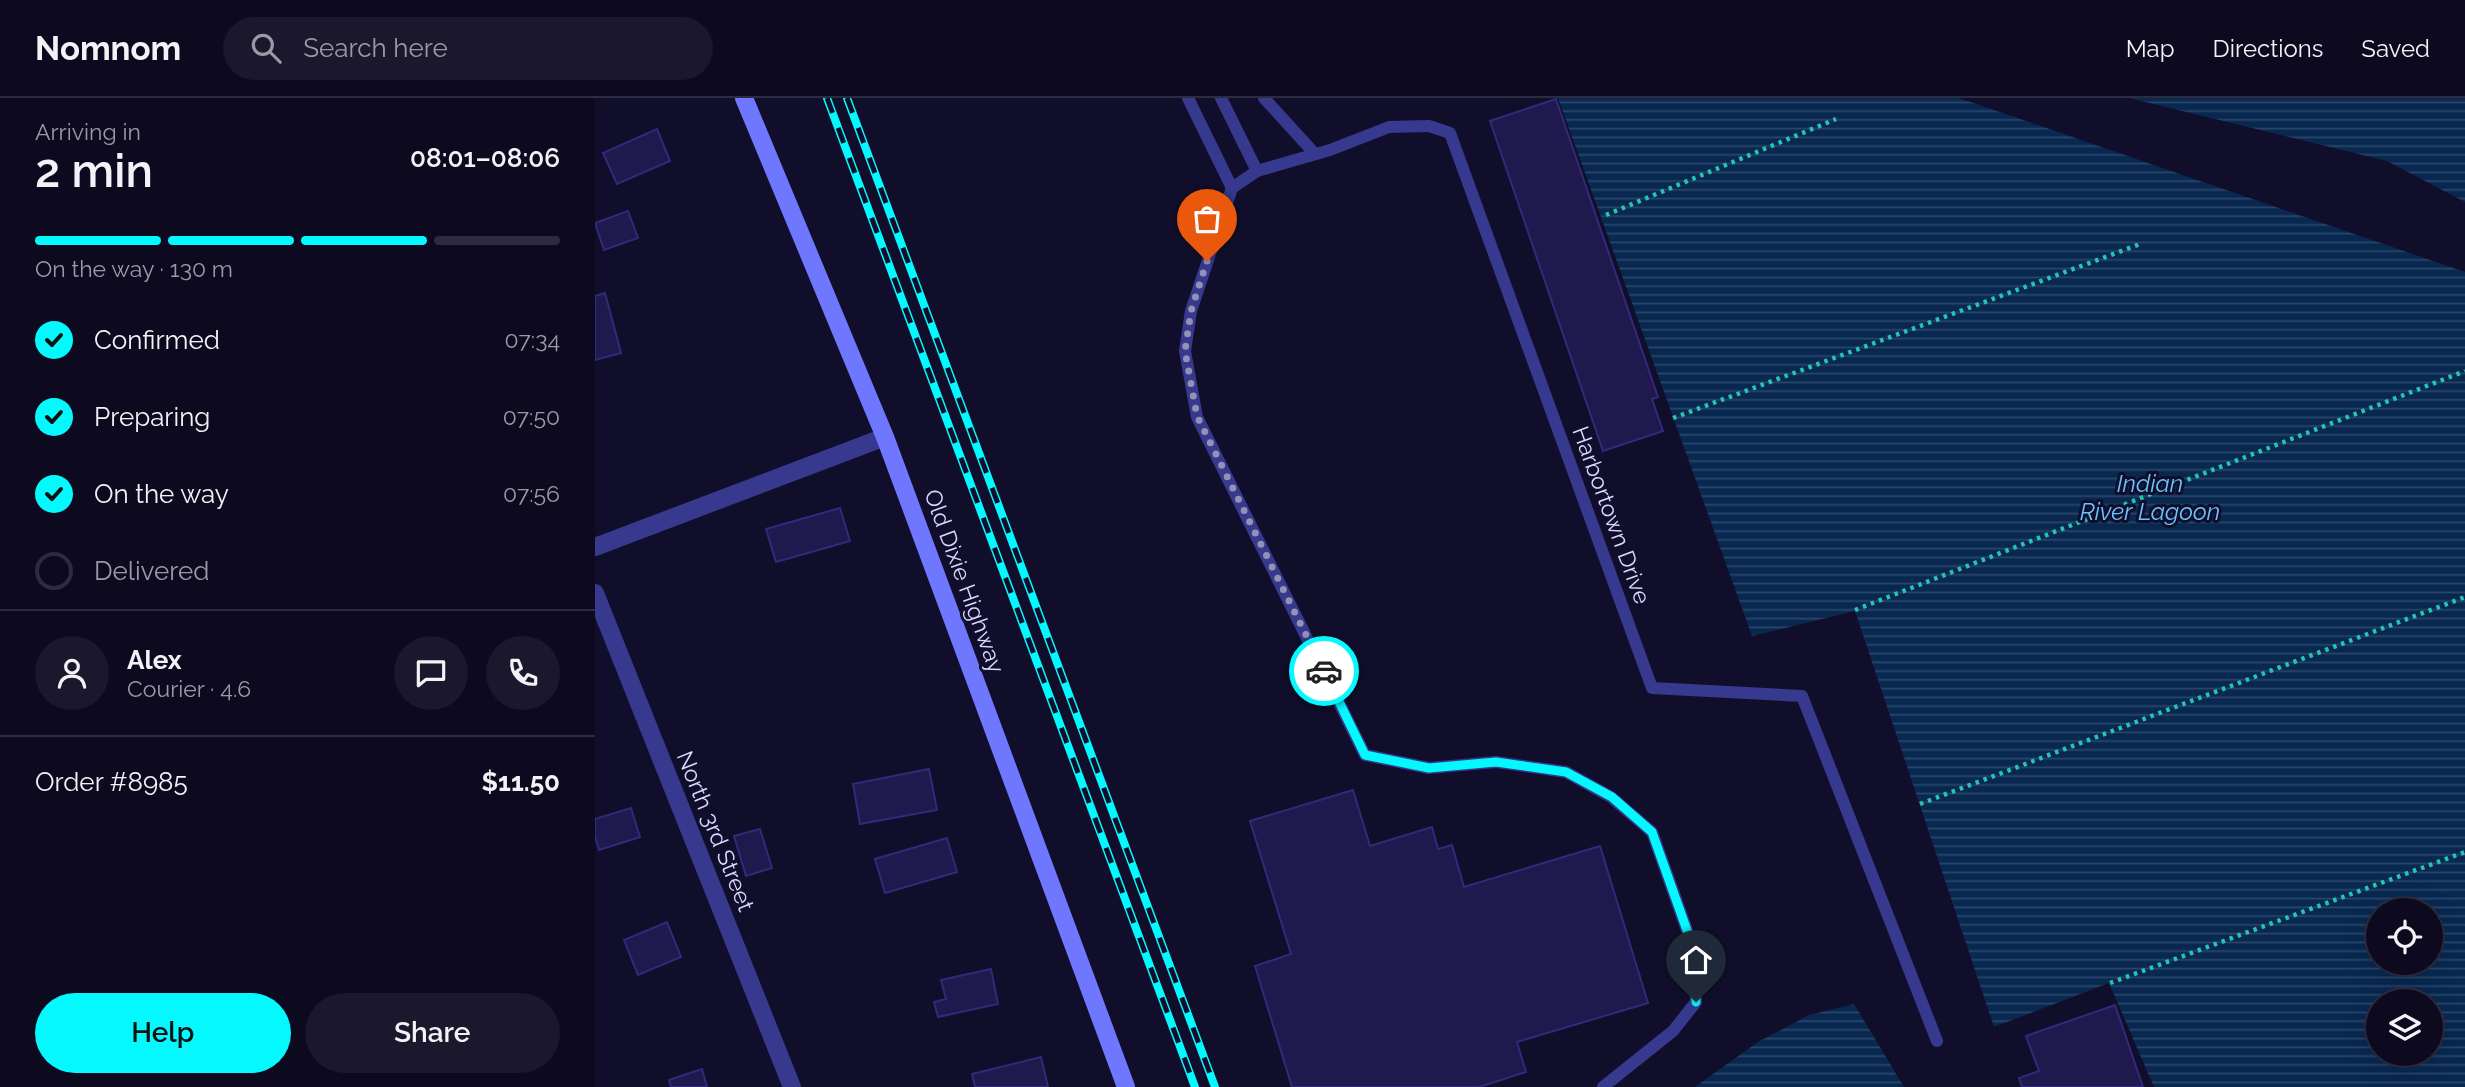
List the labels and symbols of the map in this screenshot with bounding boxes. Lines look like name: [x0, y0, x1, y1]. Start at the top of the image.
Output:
pin: [1177, 189, 1237, 261]
street label: Harbortown Drive: [1567, 422, 1657, 608]
water label: Indian River Lagoon: [2080, 469, 2220, 526]
street label: Old Dixie Highway: [919, 485, 1011, 677]
courier: [1289, 636, 1359, 706]
street label: North 3rd Street: [672, 747, 761, 915]
pin: [1666, 930, 1726, 1002]

